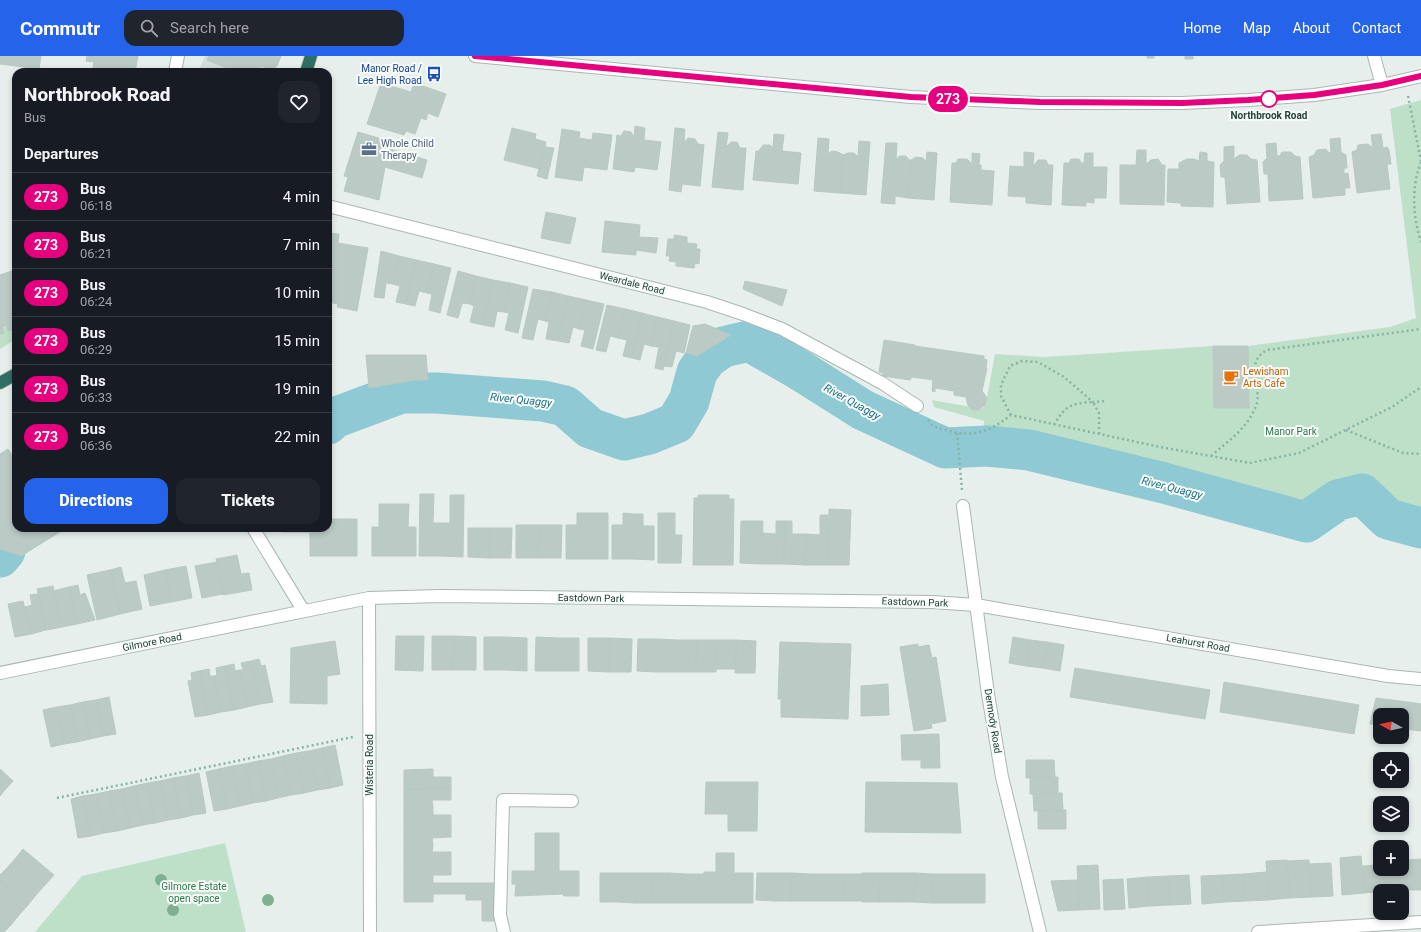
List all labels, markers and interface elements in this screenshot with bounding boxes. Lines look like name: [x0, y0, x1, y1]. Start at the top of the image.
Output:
search box: [124, 10, 404, 46]
text: Commutr: [20, 17, 100, 40]
icon: search: [138, 17, 160, 39]
text: Search here: [170, 19, 249, 37]
text: Home: [1183, 20, 1221, 36]
text: Map: [1243, 20, 1271, 36]
text: About: [1293, 20, 1330, 36]
text: Contact: [1352, 20, 1401, 36]
place label: Manor Road / Lee High Road: [357, 63, 422, 86]
bus stop icon: Manor Road / Lee High Road: [425, 65, 443, 83]
button: heart: [278, 81, 320, 123]
text: Northbrook Road: [24, 83, 170, 106]
line badge: 273: [925, 86, 971, 112]
marker: Northbrook Road: [1260, 90, 1278, 108]
text: 273: [936, 91, 960, 107]
text: Bus: [24, 110, 46, 125]
place label: Northbrook Road: [1231, 110, 1308, 121]
place label: Whole Child Therapy: [381, 138, 434, 161]
office icon: Whole Child Therapy: [360, 140, 378, 158]
text: Departures: [24, 145, 99, 163]
text: Bus: [80, 180, 106, 198]
text: 4 min: [283, 188, 320, 206]
text: 273: [34, 189, 58, 205]
text: 06:18: [80, 198, 112, 213]
text: Bus: [80, 228, 106, 246]
text: 7 min: [283, 236, 320, 254]
text: 273: [34, 237, 58, 253]
text: 06:21: [80, 246, 112, 261]
street label: Weardale Road: [598, 270, 666, 296]
text: Bus: [80, 276, 106, 294]
text: 10 min: [274, 284, 320, 302]
text: 273: [34, 285, 58, 301]
text: 06:24: [80, 294, 112, 309]
text: Bus: [80, 324, 106, 342]
text: 15 min: [274, 332, 320, 350]
text: 273: [34, 333, 58, 349]
text: 06:29: [80, 342, 112, 357]
place label: Lewisham Arts Cafe: [1243, 366, 1289, 389]
cafe icon: Lewisham Arts Cafe: [1222, 368, 1240, 386]
text: Bus: [80, 372, 106, 390]
text: 19 min: [274, 380, 320, 398]
text: 273: [34, 381, 58, 397]
water label: River Quaggy: [822, 381, 883, 423]
text: 06:33: [80, 390, 112, 405]
water label: River Quaggy: [489, 390, 554, 410]
text: Bus: [80, 420, 106, 438]
park label: Manor Park: [1265, 426, 1318, 437]
text: 22 min: [274, 428, 320, 446]
text: 273: [34, 429, 58, 445]
text: 06:36: [80, 438, 112, 453]
water label: River Quaggy: [1140, 474, 1205, 502]
button: Directions: [24, 478, 168, 524]
button: Tickets: [176, 478, 320, 524]
street label: Eastdown Park: [558, 592, 625, 604]
street label: Eastdown Park: [882, 595, 949, 609]
street label: Gilmore Road: [121, 631, 183, 653]
street label: Leahurst Road: [1165, 632, 1231, 654]
street label: Dermody Road: [982, 688, 1004, 754]
north arrow: [1373, 708, 1409, 744]
map controls: [1373, 708, 1409, 920]
street label: Wisteria Road: [364, 734, 375, 796]
button: locate: [1373, 752, 1409, 788]
button: layers: [1373, 796, 1409, 832]
button: +: [1373, 840, 1409, 876]
park label: Gilmore Estate open space: [161, 881, 227, 904]
button: −: [1373, 884, 1409, 920]

